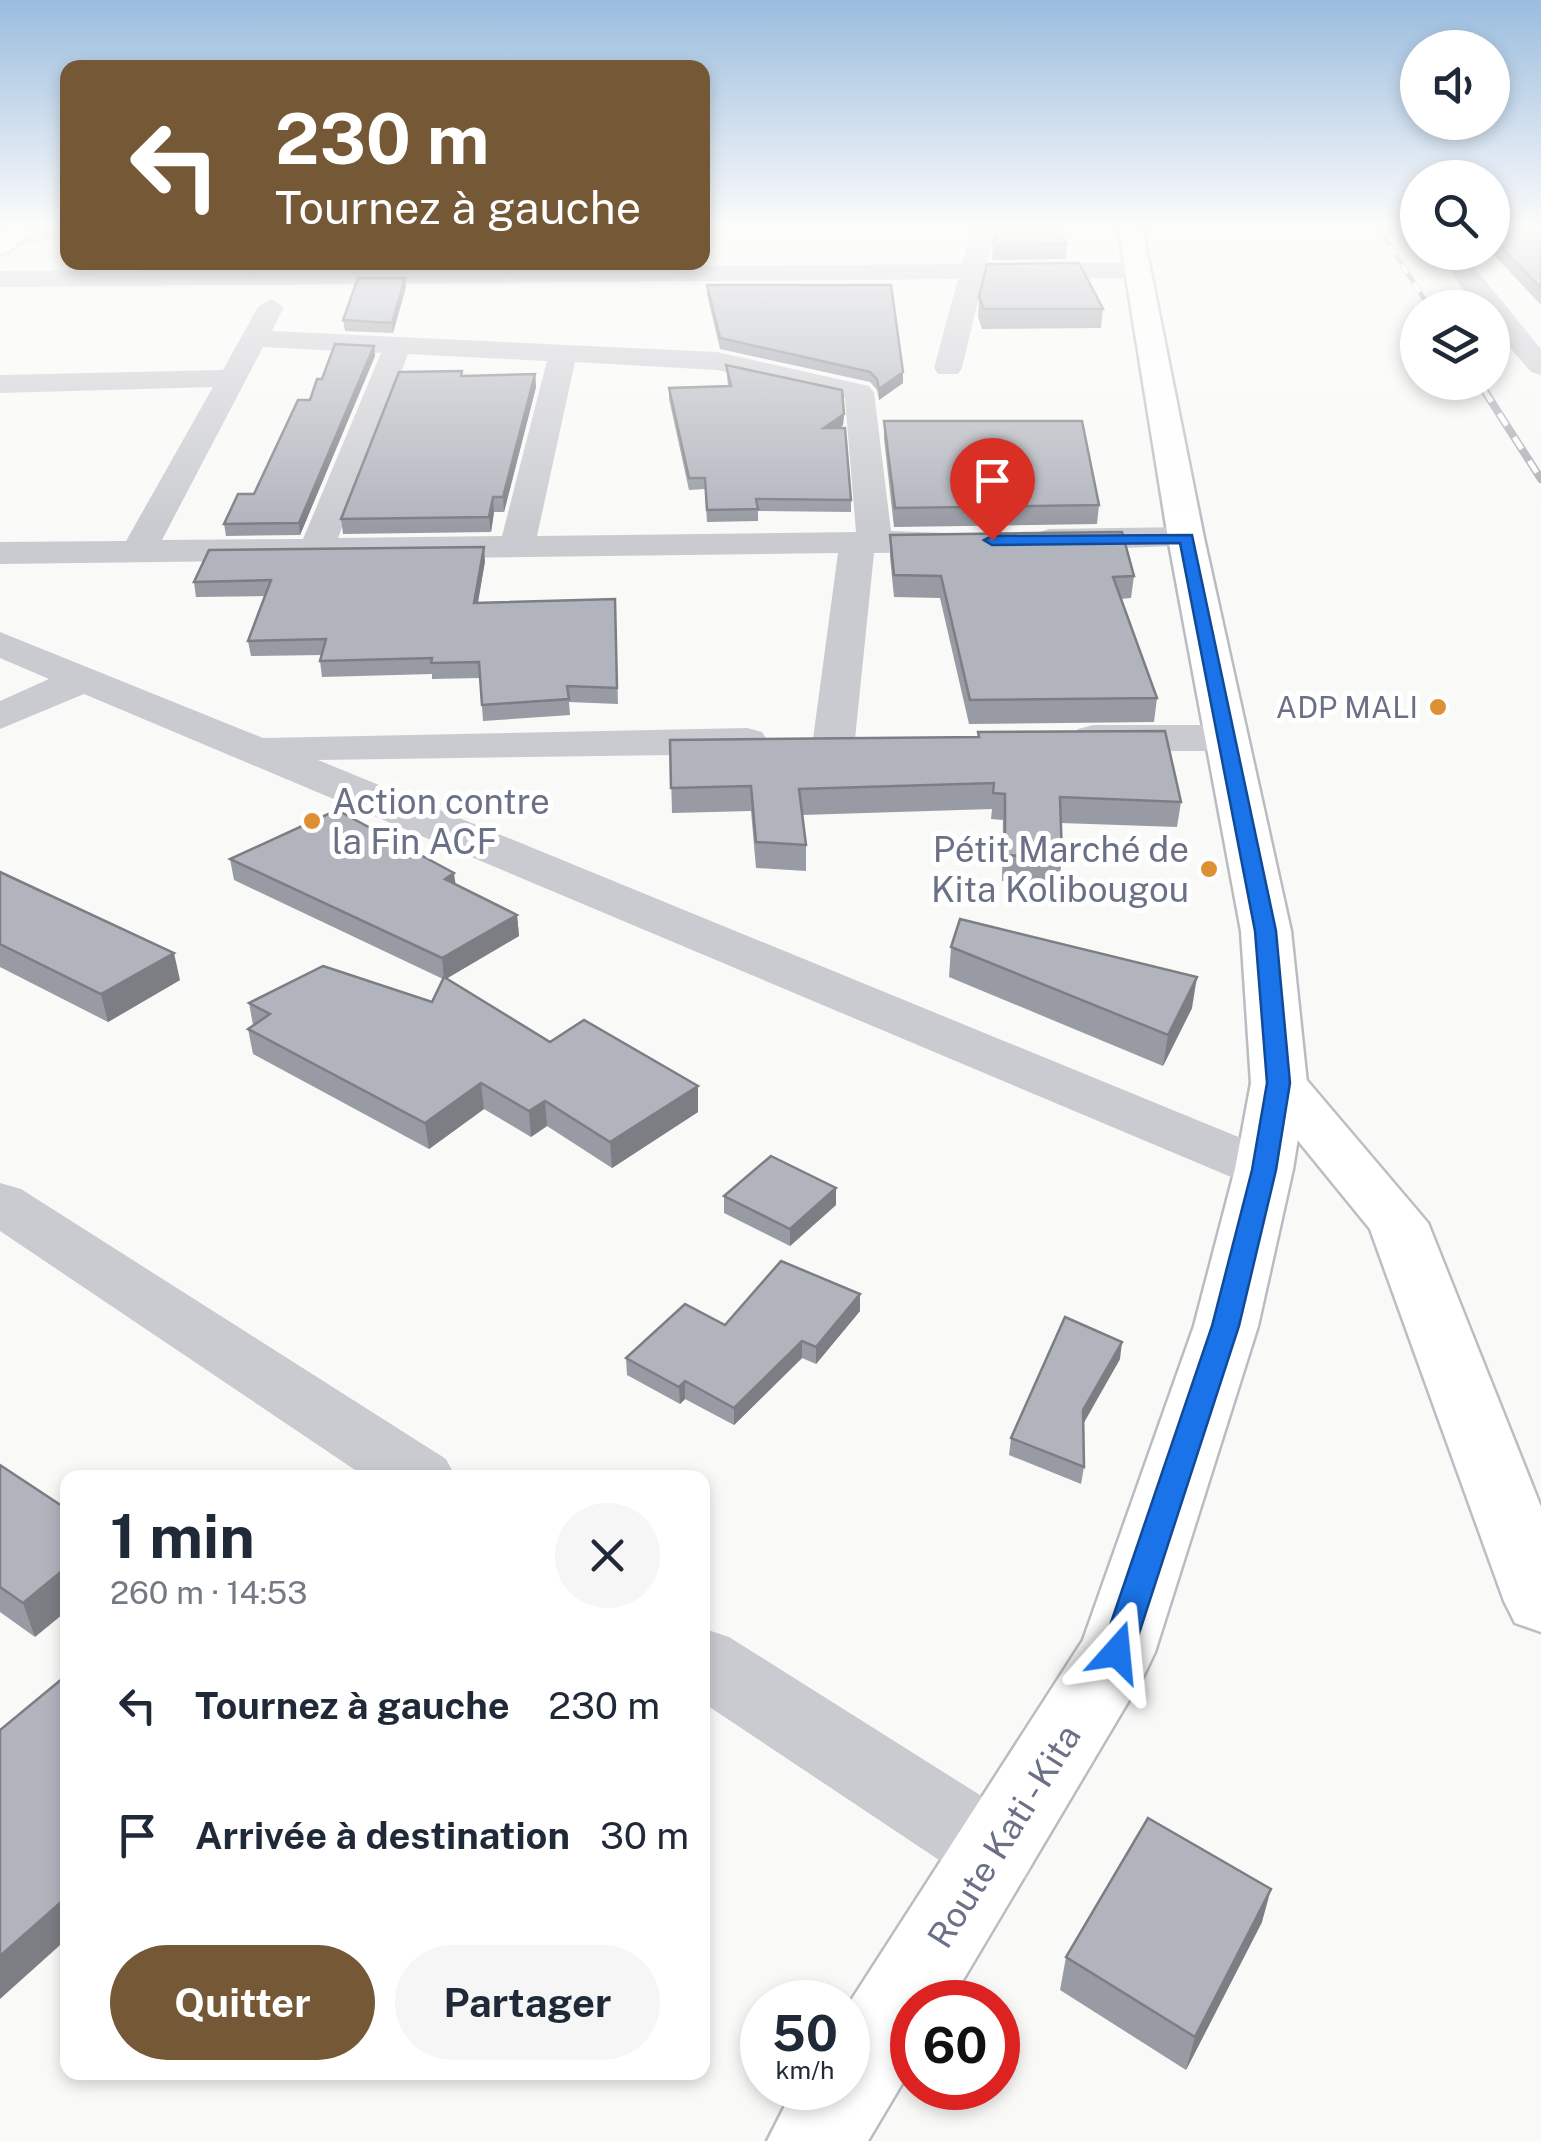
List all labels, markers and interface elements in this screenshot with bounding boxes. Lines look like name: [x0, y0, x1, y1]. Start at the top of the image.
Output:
map controls: [1400, 30, 1510, 400]
button: sound: [1400, 30, 1510, 140]
text: 230 m: [275, 97, 489, 180]
icon: left: [110, 100, 240, 230]
button: search: [1400, 160, 1510, 270]
text: Tournez à gauche: [275, 181, 641, 234]
button: layers: [1400, 290, 1510, 400]
pin: [950, 438, 1035, 541]
icon: arrive: [965, 453, 1020, 508]
place label: ADP MALI: [1276, 689, 1418, 725]
marker: ADP MALI: [1427, 696, 1449, 718]
place label: Action contre la Fin ACF: [332, 781, 550, 862]
marker: Action contre la Fin ACF: [301, 810, 323, 832]
place label: Pétit Marché de Kita Kolibougou: [931, 829, 1189, 910]
marker: Pétit Marché de Kita Kolibougou: [1198, 858, 1220, 880]
text: 1 min: [110, 1501, 255, 1572]
button: close: [555, 1503, 660, 1608]
text: 260 m · 14:53: [110, 1574, 308, 1611]
position arrow: [1065, 1600, 1169, 1704]
icon: left: [110, 1678, 165, 1733]
text: Tournez à gauche: [195, 1683, 510, 1728]
text: 230 m: [548, 1683, 660, 1728]
street label: Route Kati - Kita: [919, 1717, 1089, 1955]
icon: arrive: [110, 1808, 165, 1863]
text: Arrivée à destination: [195, 1813, 570, 1858]
text: 30 m: [600, 1813, 689, 1858]
button: Quitter: [110, 1945, 375, 2060]
button: Partager: [395, 1945, 660, 2060]
speed limit sign: 60: [890, 1980, 1020, 2110]
text: 50: [772, 2003, 838, 2062]
text: km/h: [776, 2055, 834, 2085]

